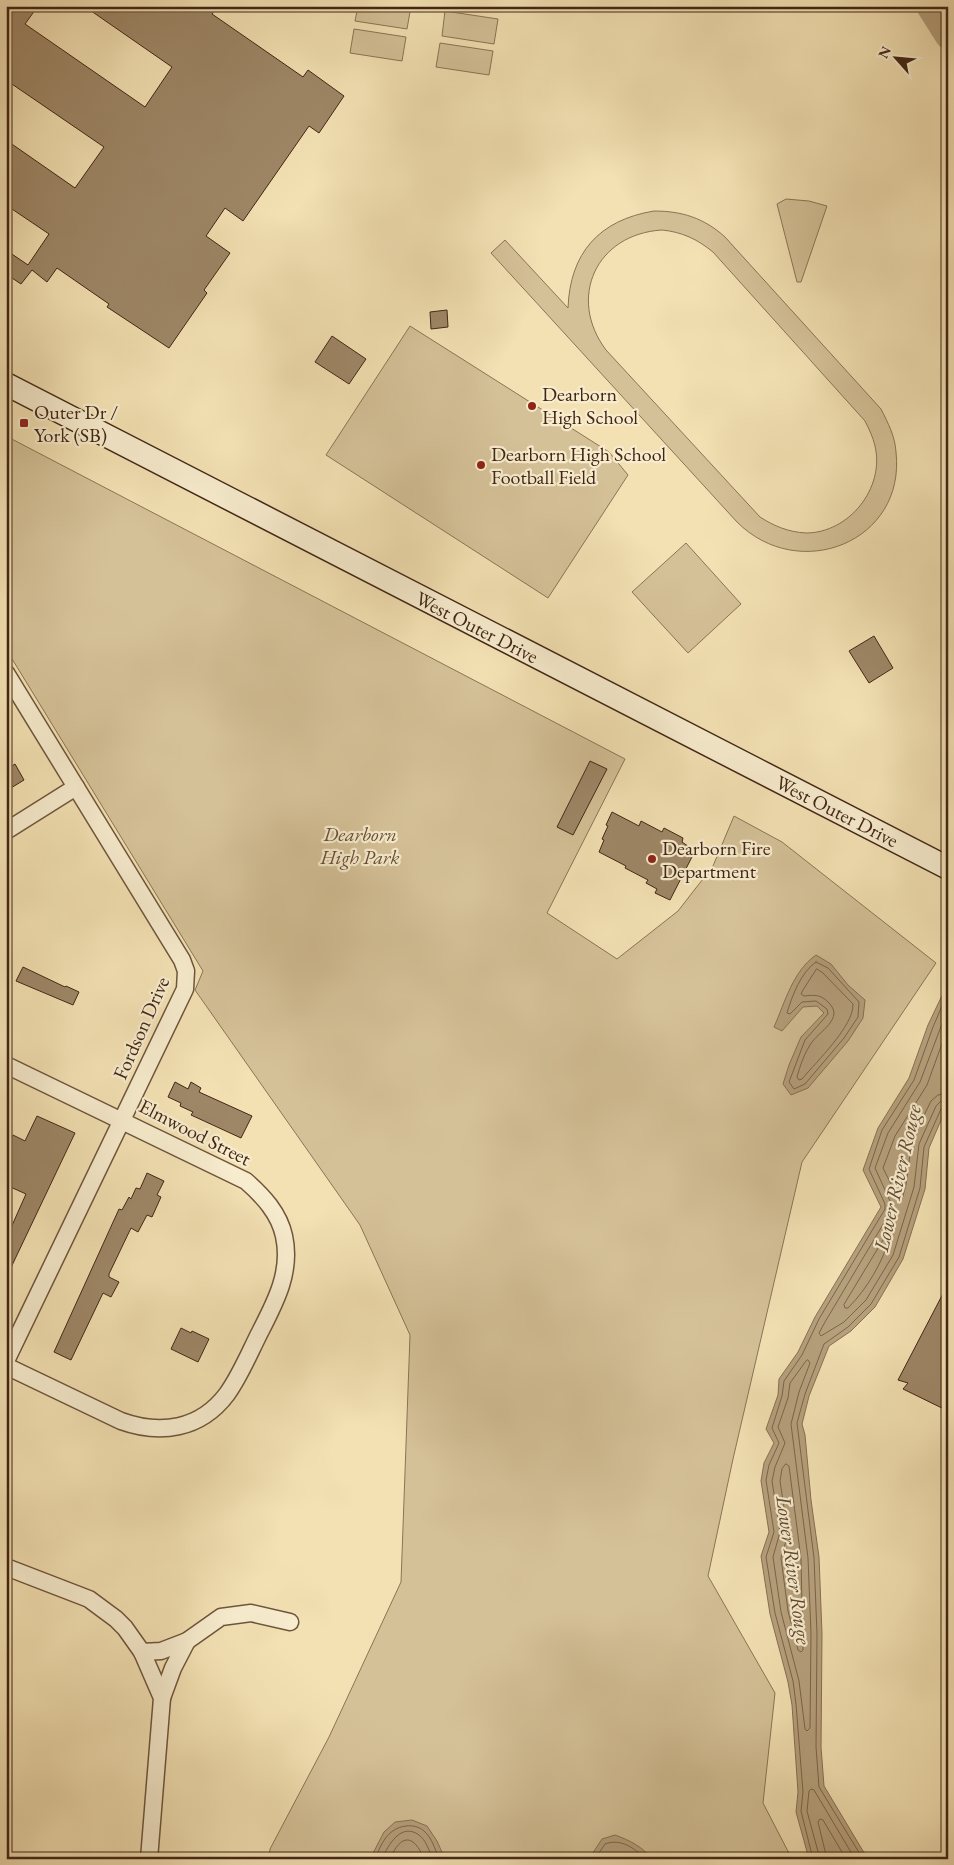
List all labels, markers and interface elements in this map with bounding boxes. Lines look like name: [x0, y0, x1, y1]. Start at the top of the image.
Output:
north arrow: [872, 32, 922, 82]
text: N: [874, 42, 895, 61]
place label: Dearborn High School: [542, 381, 638, 430]
place label: Outer Dr / York (SB): [34, 399, 118, 448]
marker: Dearborn High School: [526, 400, 538, 412]
marker: Outer Dr / York (SB): [18, 417, 30, 429]
place label: Dearborn High School Football Field: [491, 441, 666, 490]
marker: Dearborn High School Football Field: [475, 459, 487, 471]
street label: West Outer Drive: [411, 585, 543, 669]
street label: West Outer Drive: [771, 769, 903, 853]
park label: Dearborn High Park: [320, 821, 399, 870]
place label: Dearborn Fire Department: [662, 835, 771, 884]
marker: Dearborn Fire Department: [646, 853, 658, 865]
street label: Fordson Drive: [107, 972, 175, 1084]
street label: Elmwood Street: [135, 1093, 256, 1172]
water label: Lower River Rouge: [867, 1101, 927, 1255]
water label: Lower River Rouge: [770, 1493, 818, 1647]

